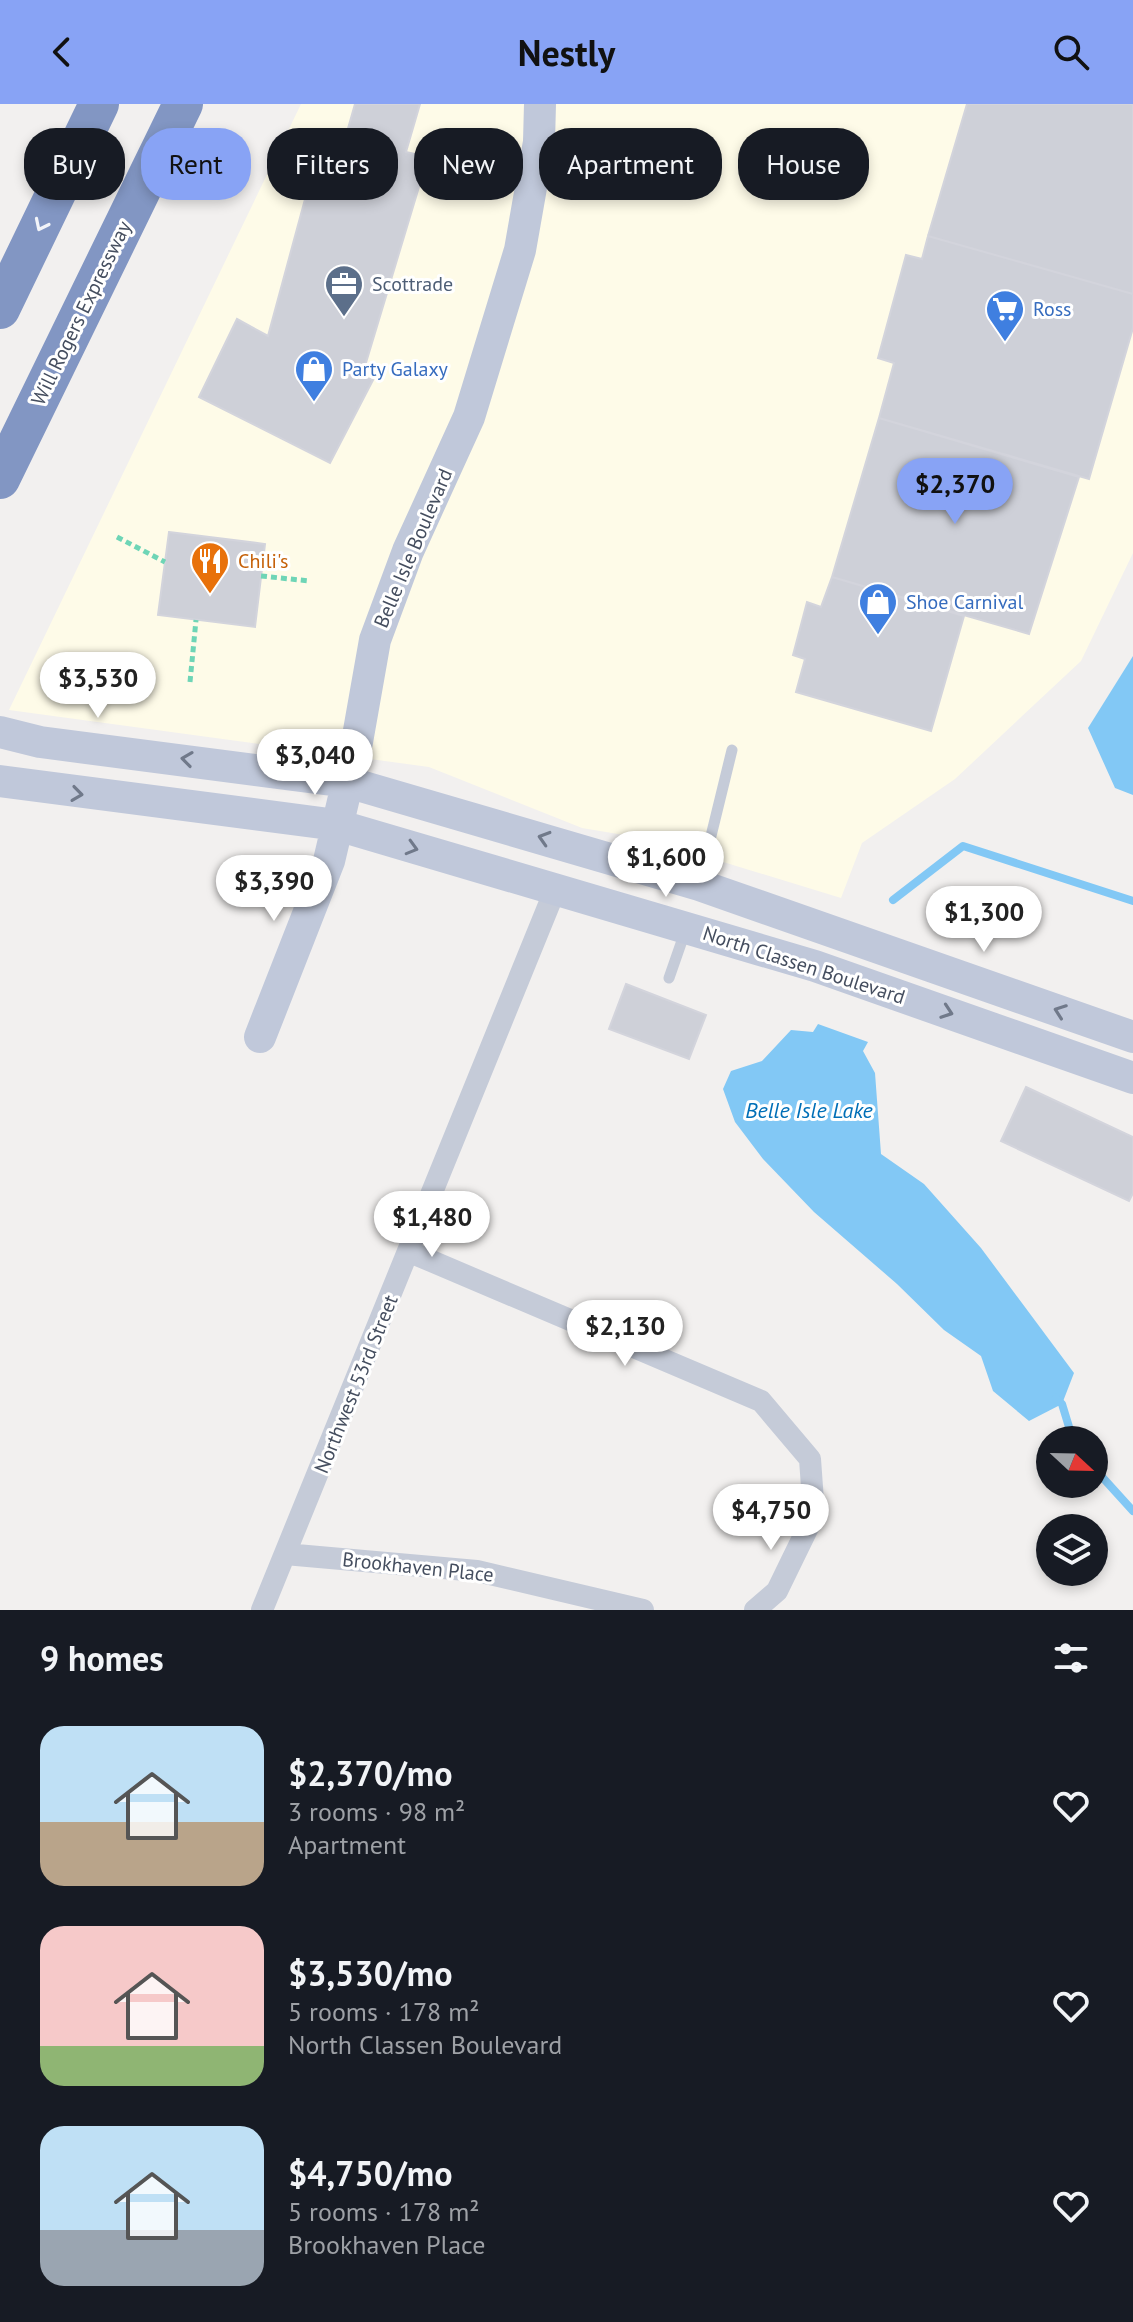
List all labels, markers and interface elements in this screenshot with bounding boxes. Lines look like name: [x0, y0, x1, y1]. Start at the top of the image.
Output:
text: Nestly: [518, 29, 615, 76]
icon: back: [40, 30, 84, 74]
icon: search: [1049, 30, 1093, 74]
chip: Buy: [24, 128, 125, 200]
chip: Rent: [141, 128, 251, 200]
chip: Filters: [267, 128, 398, 200]
chip: New: [414, 128, 523, 200]
chip: Apartment: [539, 128, 722, 200]
chip: House: [738, 128, 869, 200]
street label: Will Rogers Expressway: [25, 216, 137, 409]
one-way arrow: [35, 216, 51, 231]
office icon: Scottrade: [323, 263, 365, 318]
place label: Scottrade: [372, 271, 453, 297]
supermarket icon: Ross: [984, 288, 1026, 343]
place label: Ross: [1033, 296, 1072, 322]
shop icon: Party Galaxy: [293, 348, 335, 403]
place label: Party Galaxy: [342, 356, 449, 382]
pin: $2,370: [890, 458, 1020, 526]
street label: Belle Isle Boulevard: [368, 464, 458, 632]
text: $2,370: [915, 467, 995, 500]
restaurant icon: Chili's: [189, 540, 231, 595]
place label: Chili's: [238, 548, 288, 574]
shop icon: Shoe Carnival: [857, 581, 899, 636]
place label: Shoe Carnival: [906, 589, 1023, 615]
pin: $3,530: [33, 652, 163, 720]
text: $3,530: [58, 661, 138, 694]
pin: $3,040: [250, 729, 380, 797]
text: $3,040: [275, 738, 355, 771]
one-way arrow: [180, 751, 194, 768]
one-way arrow: [70, 785, 84, 802]
one-way arrow: [537, 831, 551, 847]
pin: $1,600: [601, 831, 731, 899]
one-way arrow: [404, 838, 418, 855]
text: $1,600: [626, 840, 706, 873]
pin: $3,390: [209, 855, 339, 923]
text: $3,390: [234, 864, 314, 897]
pin: $1,300: [919, 886, 1049, 954]
text: $1,300: [944, 895, 1024, 928]
street label: North Classen Boulevard: [700, 920, 908, 1010]
one-way arrow: [939, 1002, 953, 1019]
one-way arrow: [1053, 1004, 1067, 1020]
water label: Belle Isle Lake: [745, 1096, 874, 1124]
pin: $1,480: [367, 1191, 497, 1259]
text: $1,480: [392, 1200, 472, 1233]
street label: Northwest 53rd Street: [308, 1291, 404, 1477]
pin: $2,130: [560, 1300, 690, 1368]
text: $2,130: [585, 1309, 665, 1342]
north arrow: [1036, 1426, 1108, 1498]
map controls: [1036, 1426, 1108, 1586]
pin: $4,750: [706, 1484, 836, 1552]
text: $4,750: [731, 1493, 811, 1526]
button: layers: [1036, 1514, 1108, 1586]
street label: Brookhaven Place: [341, 1546, 495, 1588]
text: 9 homes: [40, 1636, 164, 1680]
icon: filters: [1049, 1636, 1093, 1680]
text: $2,370/mo: [288, 1751, 452, 1795]
icon: home: [104, 1758, 200, 1854]
icon: heart: [1049, 1784, 1093, 1828]
text: 3 rooms · 98 m²: [288, 1795, 465, 1828]
text: Apartment: [288, 1828, 406, 1861]
text: $3,530/mo: [288, 1951, 452, 1995]
icon: home: [104, 1958, 200, 2054]
icon: heart: [1049, 1984, 1093, 2028]
text: 5 rooms · 178 m²: [288, 1995, 480, 2028]
text: North Classen Boulevard: [288, 2028, 562, 2061]
text: $4,750/mo: [288, 2151, 452, 2195]
icon: home: [104, 2158, 200, 2254]
icon: heart: [1049, 2184, 1093, 2228]
text: 5 rooms · 178 m²: [288, 2195, 480, 2228]
text: Brookhaven Place: [288, 2228, 485, 2261]

